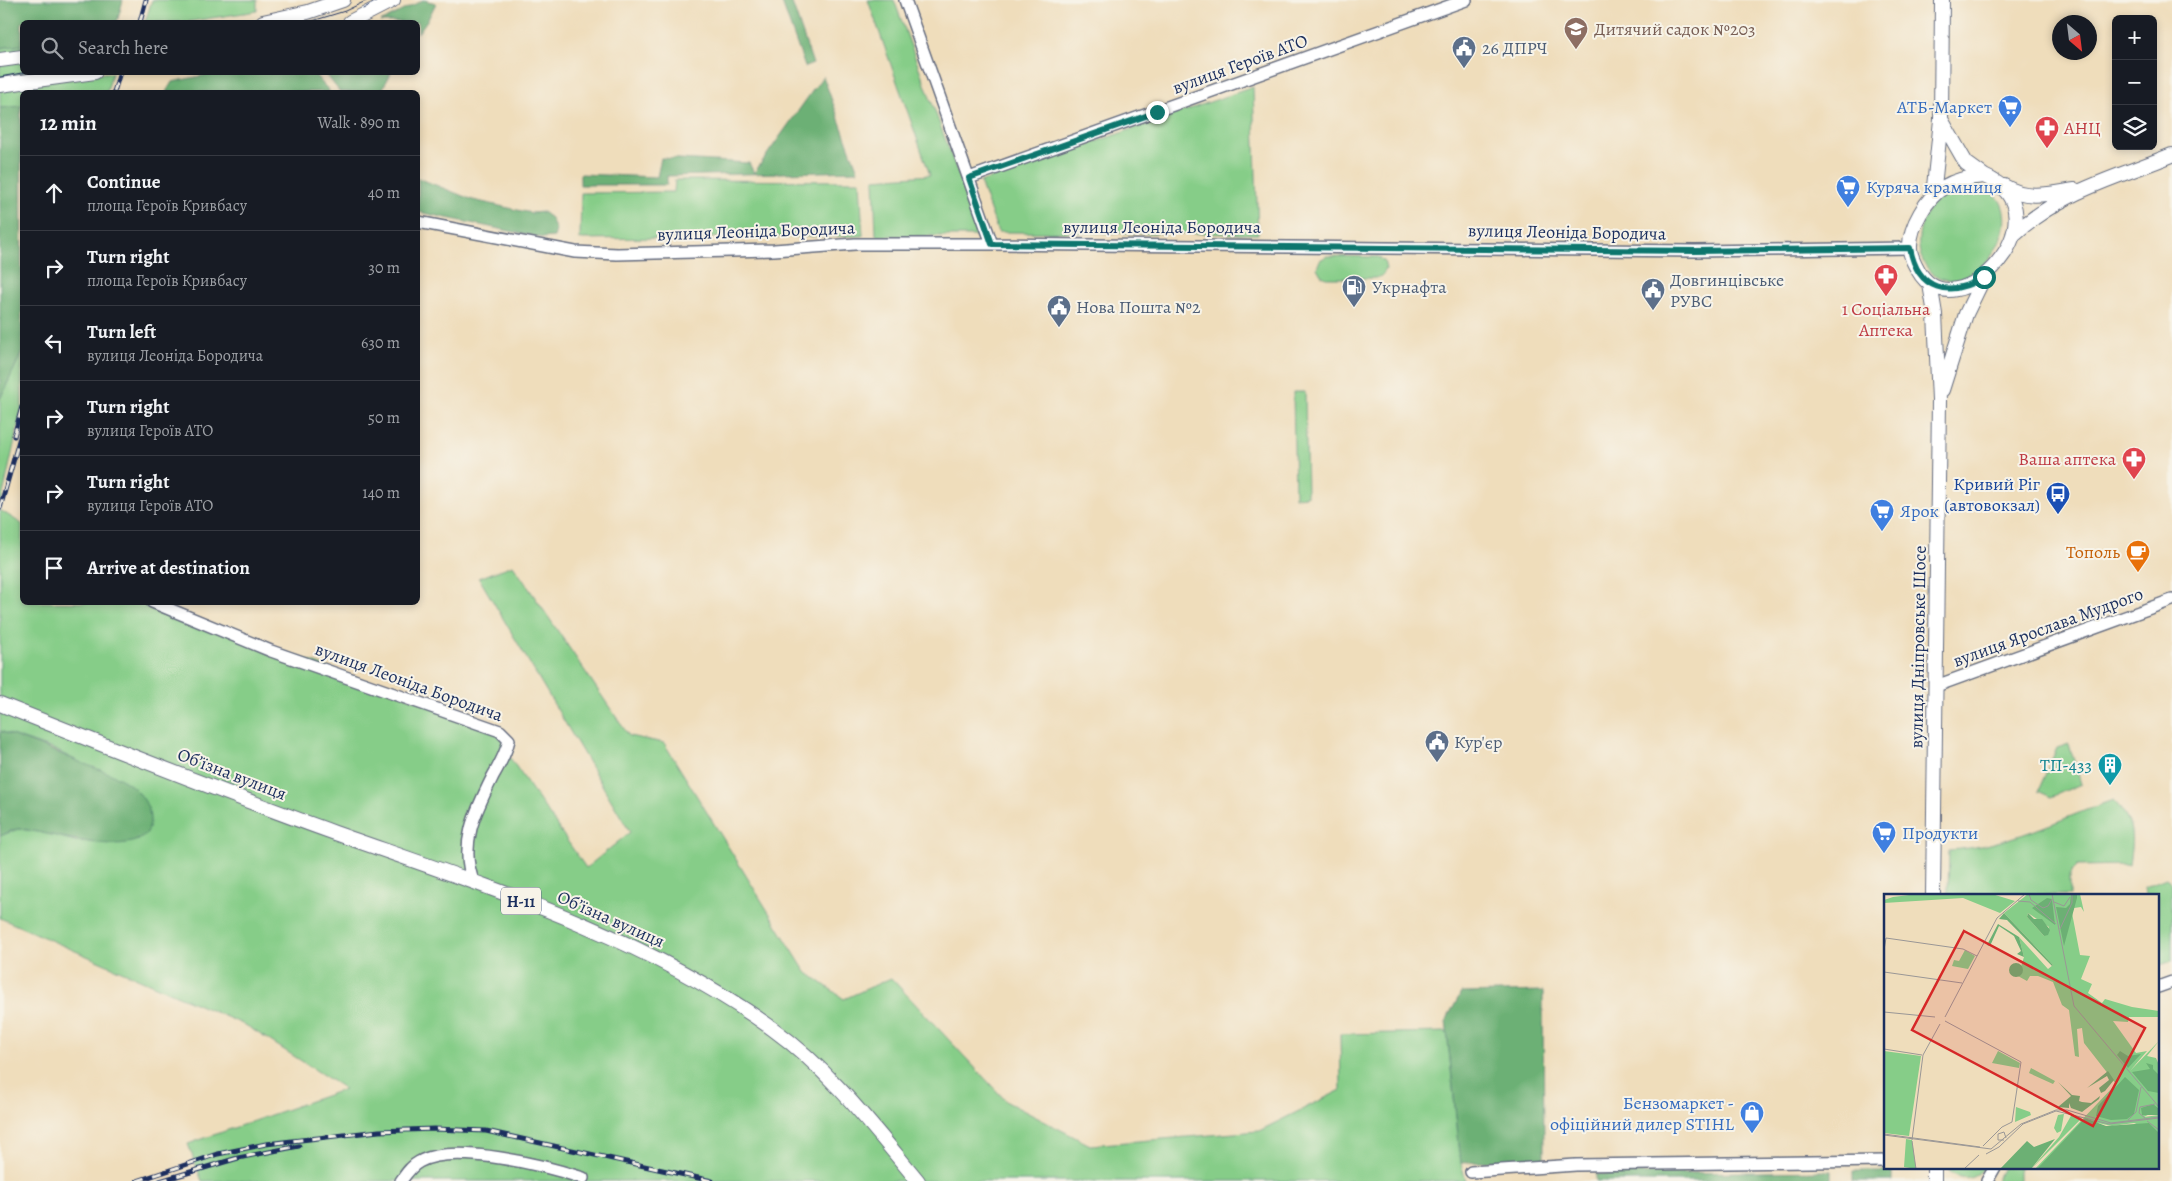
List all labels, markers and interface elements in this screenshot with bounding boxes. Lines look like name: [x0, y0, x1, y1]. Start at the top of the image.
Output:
north arrow: [2052, 15, 2097, 60]
map controls: [2112, 15, 2157, 150]
button: +: [2112, 15, 2157, 60]
school or university icon: Дитячий садок №203: [1563, 16, 1589, 50]
place label: Дитячий садок №203: [1594, 17, 1756, 41]
search box: [20, 20, 420, 75]
street label: вулиця Героїв АТО: [1169, 28, 1311, 100]
icon: search: [38, 34, 66, 62]
text: Search here: [78, 35, 168, 61]
public building icon: 26 ДПРЧ: [1451, 35, 1477, 69]
place label: 26 ДПРЧ: [1482, 36, 1547, 60]
button: −: [2112, 60, 2157, 105]
supermarket icon: АТБ-Маркет: [1997, 94, 2023, 128]
place label: АТБ-Маркет: [1896, 95, 1992, 119]
route end: [1146, 101, 1169, 124]
button: layers: [2112, 105, 2157, 150]
text: 12 min: [40, 109, 97, 137]
text: Walk · 890 m: [318, 112, 400, 134]
pharmacy icon: АНЦ: [2034, 115, 2060, 149]
place label: АНЦ: [2063, 116, 2101, 140]
text: Continue: [87, 169, 161, 195]
supermarket icon: Куряча крамниця: [1835, 174, 1861, 208]
place label: Куряча крамниця: [1866, 175, 2002, 199]
icon: ahead: [40, 179, 68, 207]
text: 40 m: [368, 182, 400, 204]
text: площа Героїв Кривбасу: [87, 195, 247, 217]
street label: вулиця Леоніда Бородича: [1063, 215, 1262, 239]
street label: вулиця Леоніда Бородича: [657, 216, 856, 246]
street label: вулиця Леоніда Бородича: [1468, 218, 1667, 246]
text: Turn right: [87, 244, 169, 270]
icon: right: [40, 254, 68, 282]
text: 30 m: [368, 257, 400, 279]
pharmacy icon: 1 Соціальна Аптека: [1873, 263, 1899, 297]
route start: [1973, 266, 1996, 289]
place label: Довгинцівське РУВС: [1670, 268, 1784, 313]
text: площа Героїв Кривбасу: [87, 270, 247, 292]
fuel station icon: Укрнафта: [1341, 274, 1367, 308]
place label: Укрнафта: [1372, 275, 1447, 299]
public building icon: Довгинцівське РУВС: [1640, 277, 1666, 311]
public building icon: Нова Пошта №2: [1046, 294, 1072, 328]
place label: Нова Пошта №2: [1076, 295, 1201, 319]
place label: 1 Соціальна Аптека: [1842, 297, 1931, 342]
text: Turn left: [87, 319, 156, 345]
icon: left: [40, 329, 68, 357]
text: 630 m: [361, 332, 400, 354]
text: вулиця Леоніда Бородича: [87, 345, 263, 367]
text: Turn right: [87, 394, 169, 420]
icon: right: [40, 404, 68, 432]
text: 50 m: [368, 407, 400, 429]
text: вулиця Героїв АТО: [87, 420, 213, 442]
pharmacy icon: Ваша аптека: [2121, 446, 2147, 480]
place label: Ваша аптека: [2018, 447, 2117, 471]
text: Turn right: [87, 469, 169, 495]
place label: Кривий Ріг (автовокзал): [1944, 472, 2040, 517]
icon: right: [40, 479, 68, 507]
bus stop icon: Кривий Ріг (автовокзал): [2045, 481, 2071, 515]
text: 140 m: [362, 482, 400, 504]
text: вулиця Героїв АТО: [87, 495, 213, 517]
supermarket icon: Ярок: [1869, 498, 1895, 532]
place label: Ярок: [1900, 499, 1939, 523]
cafe icon: Тополь: [2125, 539, 2151, 573]
place label: Тополь: [2066, 540, 2120, 564]
street label: вулиця Дніпровське Шосе: [1904, 545, 1932, 749]
icon: arrive: [40, 554, 68, 582]
text: Arrive at destination: [87, 555, 250, 581]
street label: вулиця Ярослава Мудрого: [1950, 581, 2146, 673]
street label: вулиця Леоніда Бородича: [312, 637, 507, 727]
public building icon: Кур'єр: [1424, 729, 1450, 763]
place label: Кур'єр: [1454, 730, 1502, 754]
street label: Обʼїзна вулиця: [174, 742, 290, 806]
building icon: ТП-433: [2097, 752, 2123, 786]
place label: ТП-433: [2040, 753, 2092, 777]
supermarket icon: Продукти: [1871, 820, 1897, 854]
place label: Продукти: [1902, 821, 1978, 845]
street label: Обʼїзна вулиця: [554, 885, 668, 953]
road number: Н-11: [501, 888, 541, 914]
inset map: [1884, 894, 2160, 1168]
place label: Бензомаркет - офіційний дилер STIHL: [1550, 1091, 1735, 1136]
shop icon: Бензомаркет - офіційний дилер STIHL: [1739, 1100, 1765, 1134]

